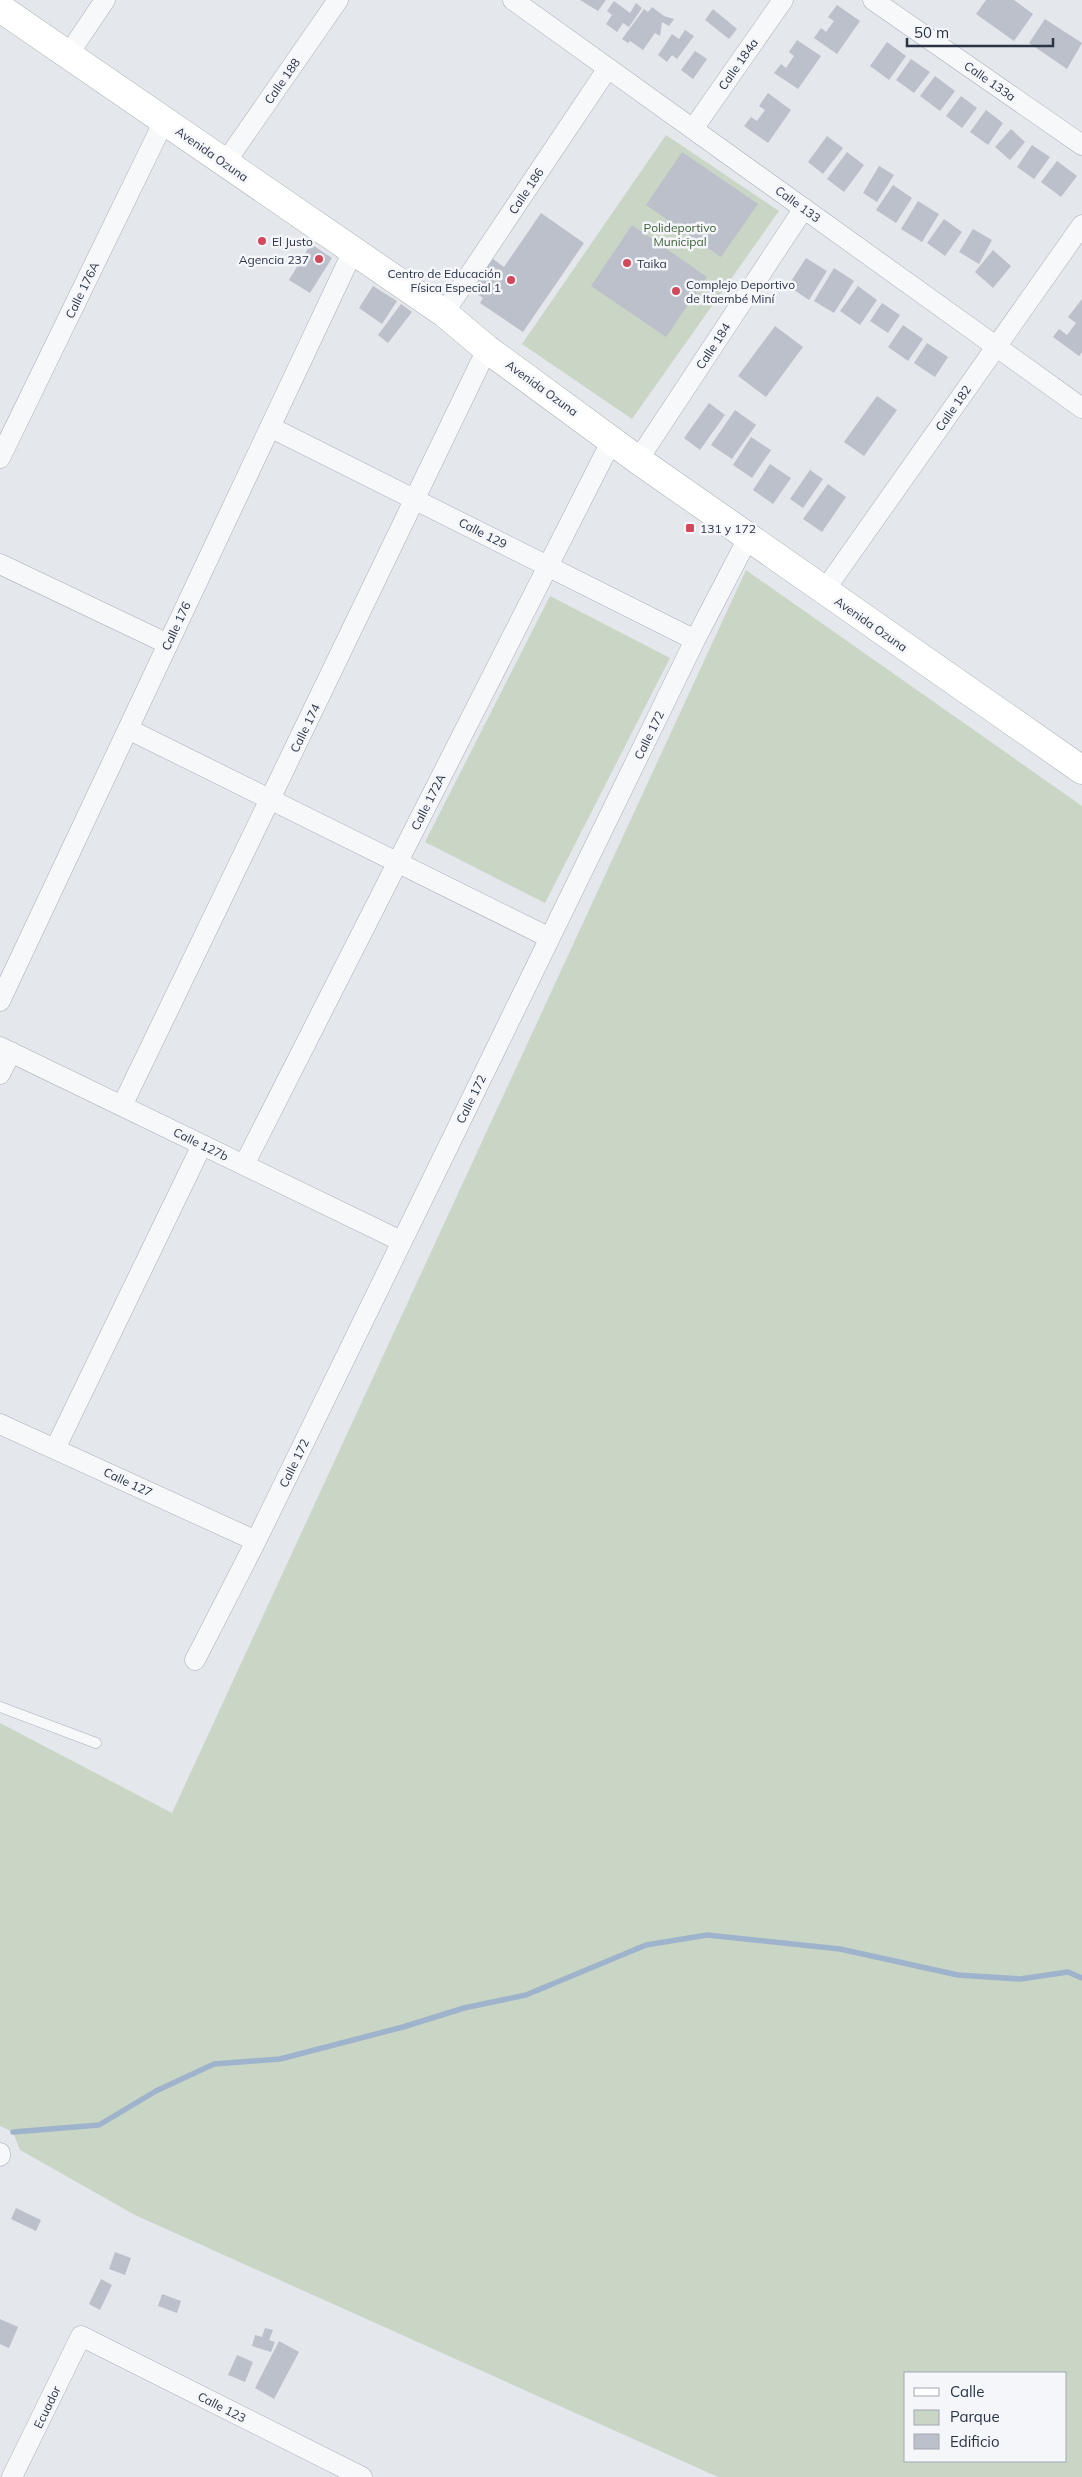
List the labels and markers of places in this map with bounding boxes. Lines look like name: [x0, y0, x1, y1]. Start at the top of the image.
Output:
place label: El Justo: [272, 234, 313, 249]
marker: El Justo: [256, 235, 268, 247]
place label: Agencia 237: [239, 252, 309, 267]
marker: Agencia 237: [313, 253, 325, 265]
place label: Taika: [637, 256, 667, 271]
marker: Taika: [621, 257, 633, 269]
place label: Centro de Educación Física Especial 1: [387, 266, 501, 295]
marker: Centro de Educación Física Especial 1: [505, 274, 517, 286]
place label: Complejo Deportivo de Itaembé Miní: [686, 277, 795, 306]
marker: Complejo Deportivo de Itaembé Miní: [670, 285, 682, 297]
place label: 131 y 172: [700, 521, 756, 536]
marker: 131 y 172: [684, 522, 696, 534]

